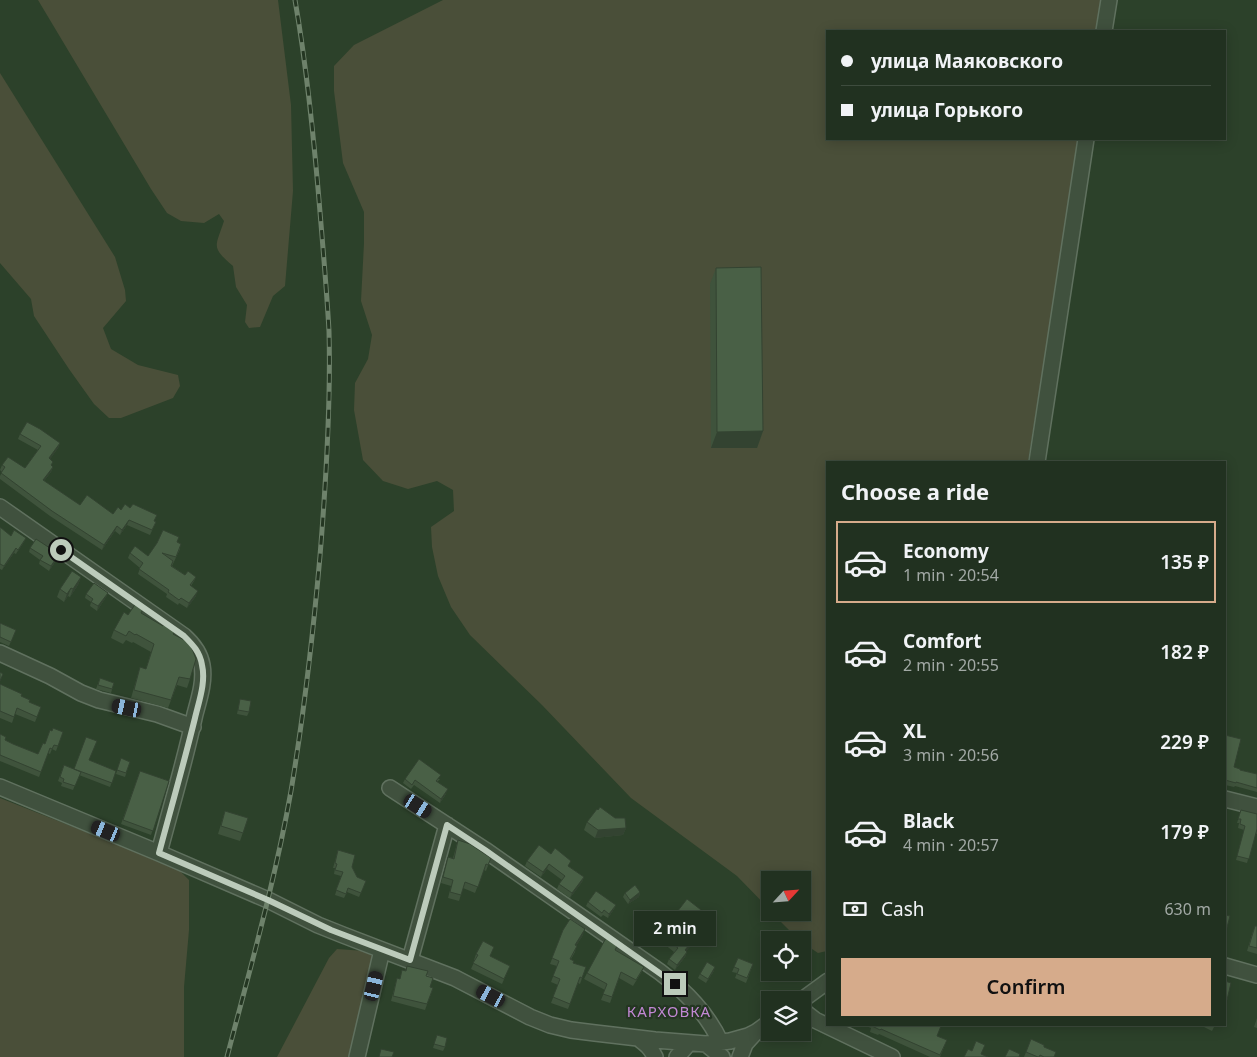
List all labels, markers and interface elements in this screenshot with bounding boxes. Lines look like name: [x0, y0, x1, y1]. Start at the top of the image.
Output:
text: улица Маяковского: [871, 48, 1063, 74]
text: улица Горького: [871, 97, 1023, 123]
text: Choose a ride: [841, 476, 989, 506]
text: Economy: [903, 538, 989, 564]
route start: [50, 539, 72, 561]
icon: car: [843, 540, 888, 585]
text: 135 ₽: [1160, 549, 1209, 575]
text: 1 min · 20:54: [903, 564, 999, 586]
text: Comfort: [903, 628, 982, 654]
icon: car: [843, 630, 888, 675]
text: 182 ₽: [1160, 639, 1209, 665]
text: 2 min · 20:55: [903, 654, 999, 676]
car: [110, 698, 143, 718]
text: XL: [903, 718, 926, 744]
icon: car: [843, 720, 888, 765]
text: 229 ₽: [1160, 729, 1209, 755]
text: 3 min · 20:56: [903, 744, 999, 766]
car: [401, 792, 434, 820]
text: Black: [903, 808, 954, 834]
icon: car: [843, 810, 888, 855]
car: [89, 818, 122, 844]
text: 179 ₽: [1160, 819, 1209, 845]
text: 4 min · 20:57: [903, 834, 999, 856]
north arrow: [761, 871, 811, 921]
map controls: [761, 871, 811, 1041]
icon: cash: [841, 895, 869, 923]
text: Cash: [881, 896, 925, 922]
text: 630 m: [1164, 898, 1211, 920]
callout: 2 min: [634, 912, 716, 946]
text: 2 min: [653, 917, 697, 939]
button: locate: [761, 931, 811, 981]
button: Confirm: [841, 958, 1211, 1016]
car: [363, 970, 384, 1002]
route end: [664, 973, 686, 995]
car: [474, 982, 507, 1010]
button: layers: [761, 991, 811, 1041]
district label: КАРХОВКА: [627, 1001, 711, 1021]

